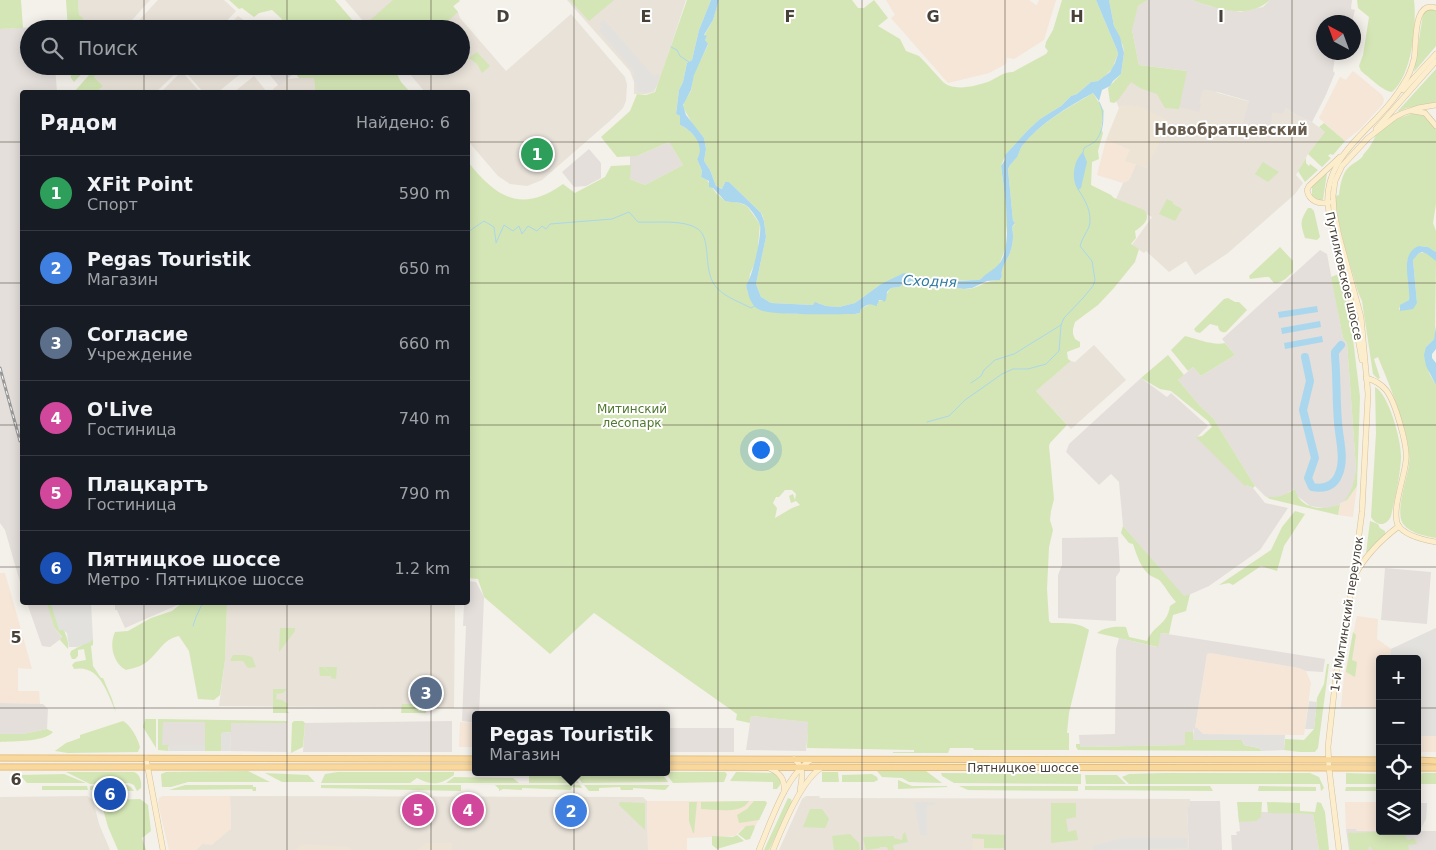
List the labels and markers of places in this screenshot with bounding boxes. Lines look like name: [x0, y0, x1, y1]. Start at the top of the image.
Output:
pin: 1: [521, 135, 553, 173]
pin: 3: [410, 674, 442, 712]
pin: 6: [94, 775, 126, 813]
pin: 5: [402, 791, 434, 829]
pin: 4: [452, 791, 484, 829]
pin: 2: [555, 792, 587, 830]

